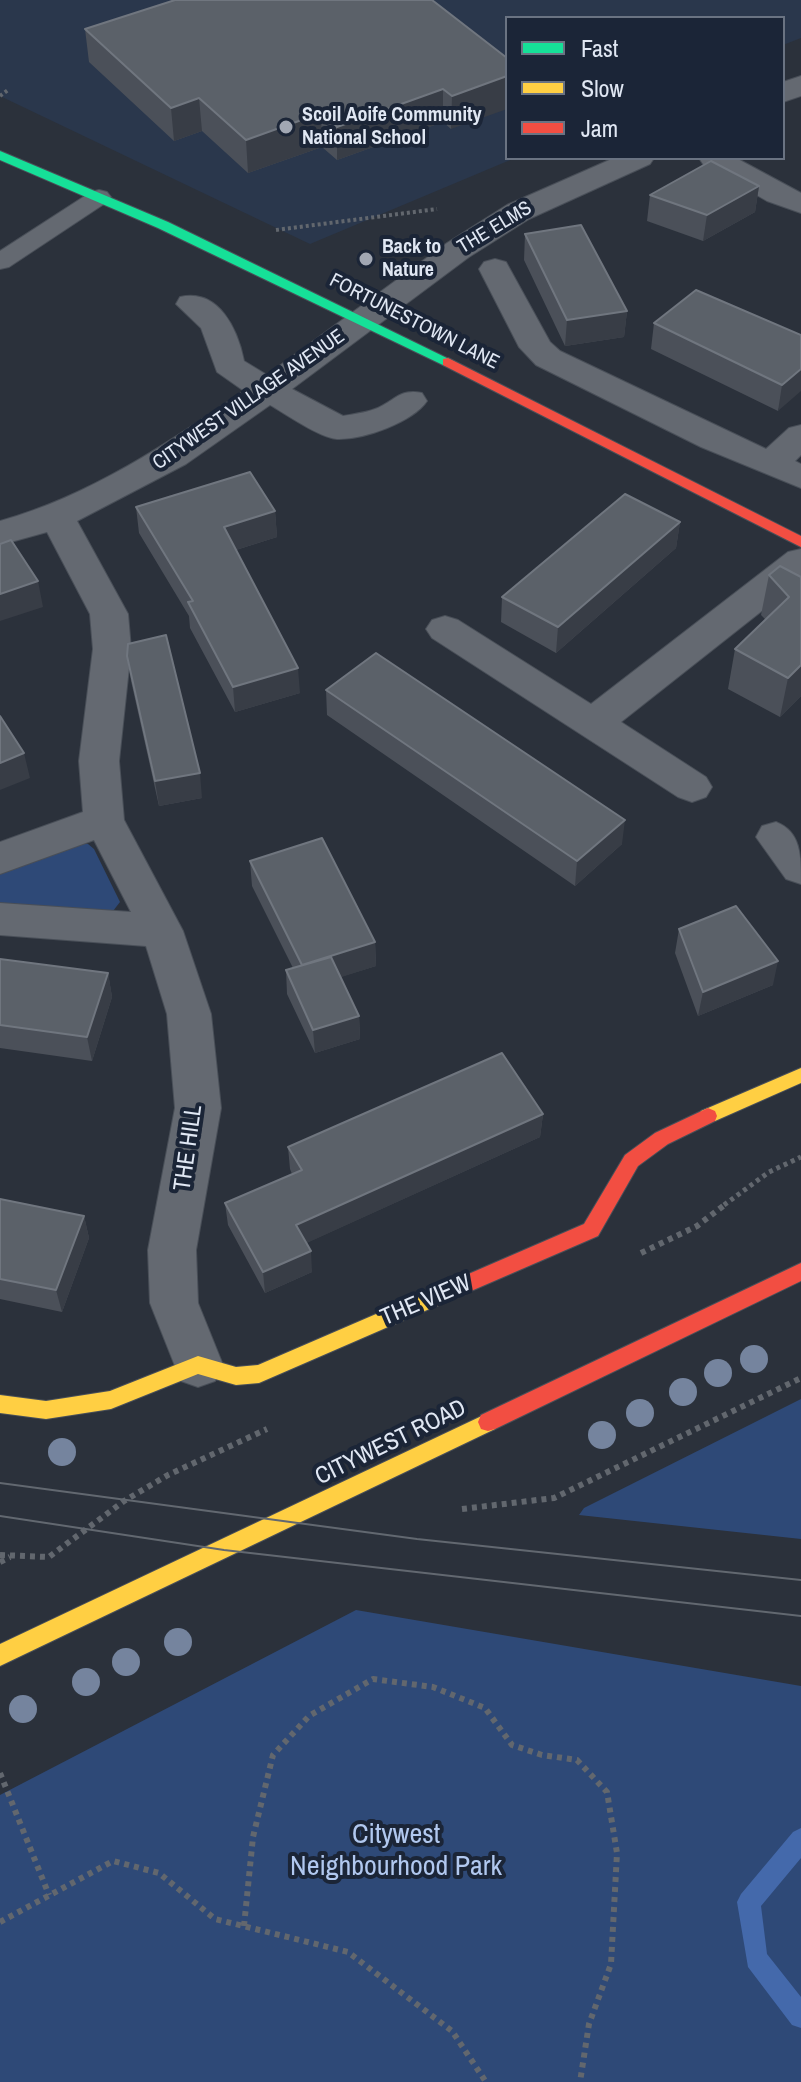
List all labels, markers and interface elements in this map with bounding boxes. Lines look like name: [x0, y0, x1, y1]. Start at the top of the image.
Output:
legend: [505, 16, 785, 160]
text: Fast: [581, 32, 618, 64]
text: Slow: [581, 72, 624, 104]
place label: Scoil Aoife Community National School: [302, 104, 482, 151]
text: Jam: [581, 112, 618, 144]
marker: Scoil Aoife Community National School: [277, 118, 295, 136]
street label: THE ELMS: [454, 197, 536, 259]
place label: Back to Nature: [382, 236, 441, 283]
marker: Back to Nature: [357, 250, 375, 268]
street label: FORTUNESTOWN LANE: [325, 269, 503, 375]
street label: CITYWEST VILLAGE AVENUE: [149, 325, 349, 475]
street label: THE HILL: [169, 1103, 209, 1193]
street label: THE VIEW: [377, 1269, 475, 1333]
street label: CITYWEST ROAD: [311, 1394, 471, 1492]
park label: Citywest Neighbourhood Park: [290, 1818, 502, 1884]

